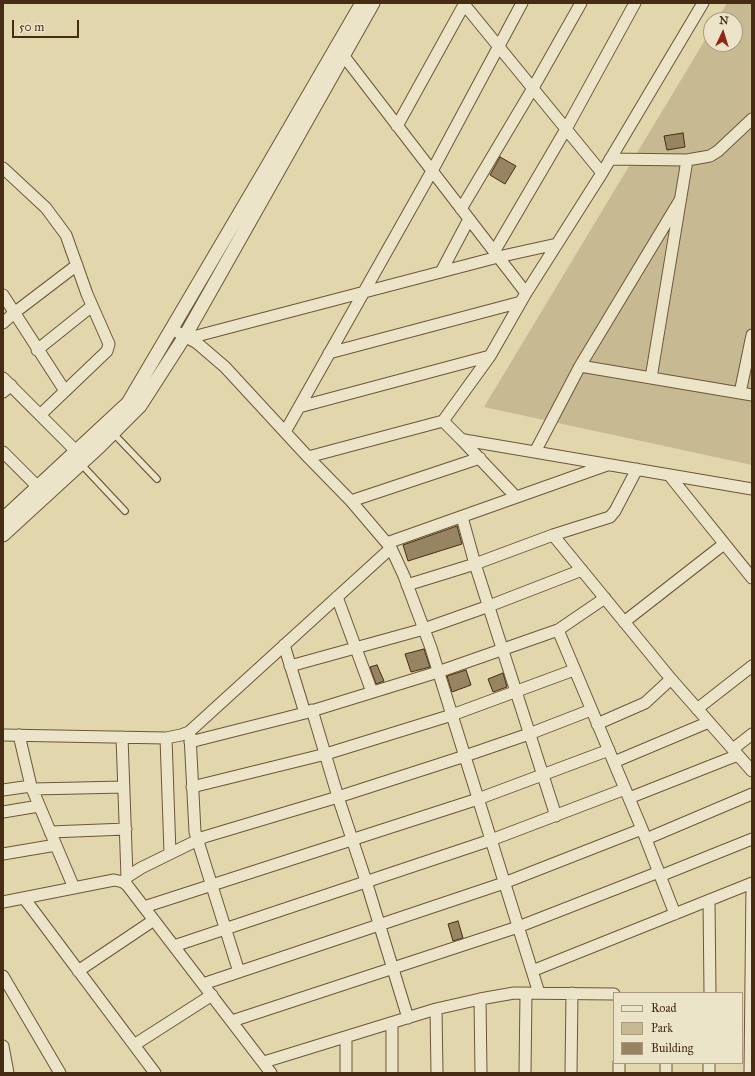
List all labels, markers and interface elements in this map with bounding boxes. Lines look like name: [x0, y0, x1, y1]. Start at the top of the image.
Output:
scale bar: [14, 12, 81, 38]
north arrow: [703, 12, 743, 52]
text: N: [719, 14, 729, 27]
text: 50 m: [19, 20, 44, 34]
legend: [613, 992, 743, 1064]
text: Road: [651, 1001, 677, 1015]
text: Park: [651, 1021, 673, 1035]
text: Building: [651, 1041, 693, 1055]

